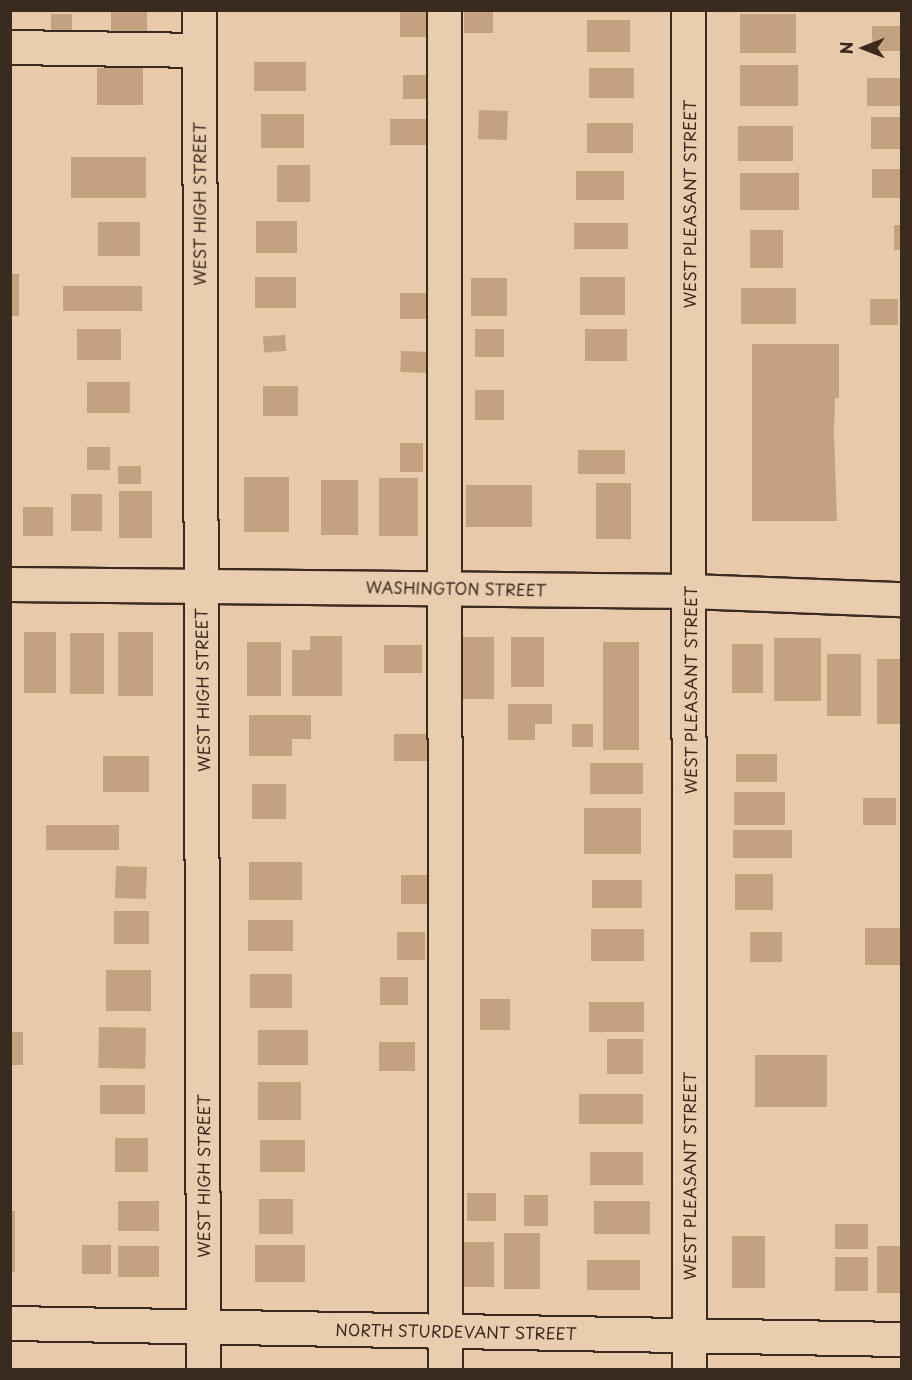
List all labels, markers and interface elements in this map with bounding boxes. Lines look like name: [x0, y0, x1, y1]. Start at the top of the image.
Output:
north arrow: [834, 18, 894, 78]
text: N: [834, 42, 858, 54]
street label: WEST PLEASANT STREET: [679, 100, 699, 308]
street label: WEST HIGH STREET: [189, 122, 209, 286]
street label: WASHINGTON STREET: [364, 577, 548, 599]
street label: WEST PLEASANT STREET: [680, 586, 700, 794]
street label: WEST HIGH STREET: [191, 608, 213, 772]
street label: WEST PLEASANT STREET: [679, 1072, 699, 1280]
street label: WEST HIGH STREET: [193, 1094, 213, 1258]
street label: NORTH STURDEVANT STREET: [334, 1319, 578, 1343]

